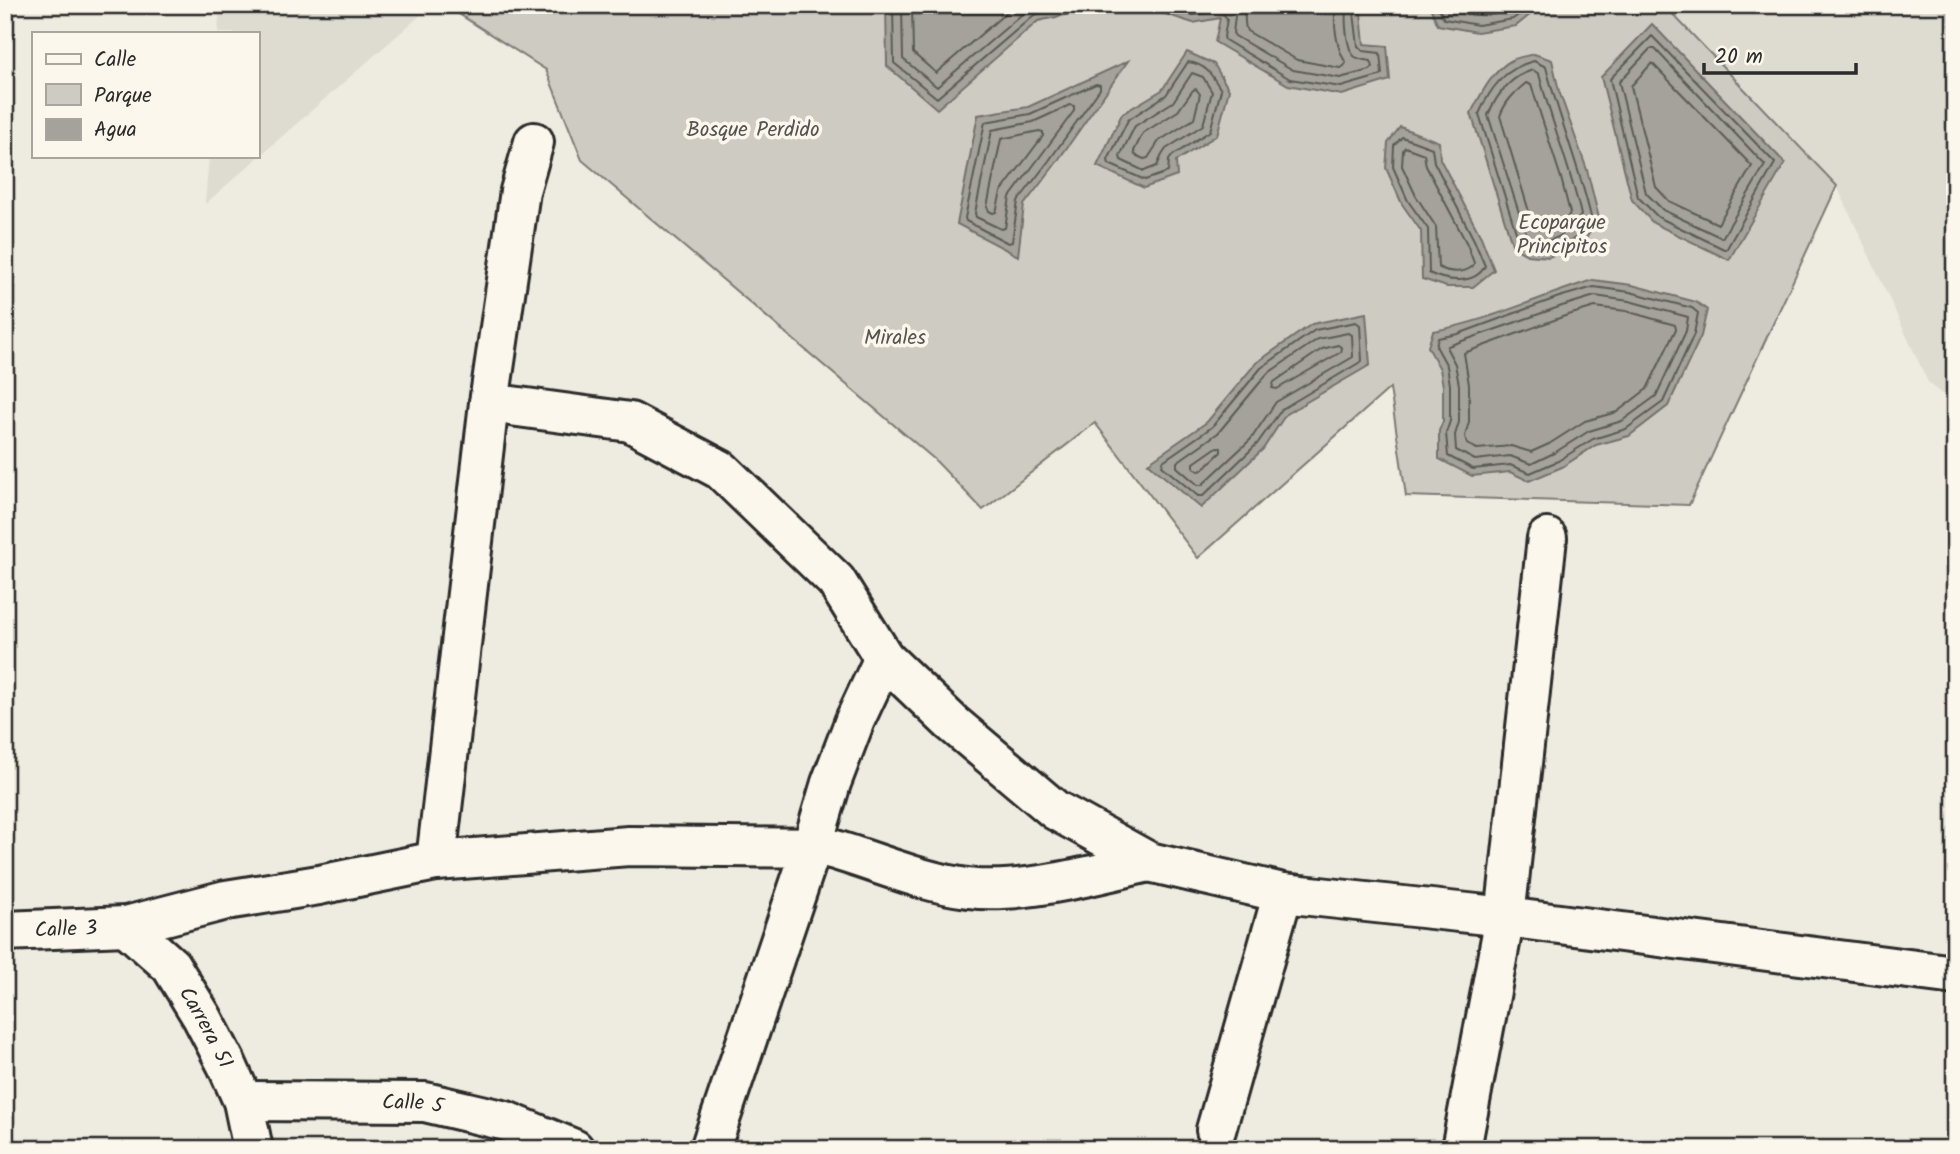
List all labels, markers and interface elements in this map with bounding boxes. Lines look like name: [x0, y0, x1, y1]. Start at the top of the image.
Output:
legend: [32, 32, 259, 158]
scale bar: [1704, 32, 1857, 76]
text: 20 m: [1715, 41, 1763, 74]
text: Calle: [94, 44, 137, 77]
text: Parque: [94, 80, 152, 113]
text: Agua: [94, 114, 137, 147]
park label: Bosque Perdido: [686, 114, 820, 147]
park label: Ecoparque Principitos: [1517, 207, 1607, 264]
park label: Mirales: [864, 322, 926, 355]
street label: Calle 3: [34, 912, 98, 948]
street label: Carrera 51: [169, 981, 241, 1075]
street label: Calle 5: [382, 1087, 449, 1124]

